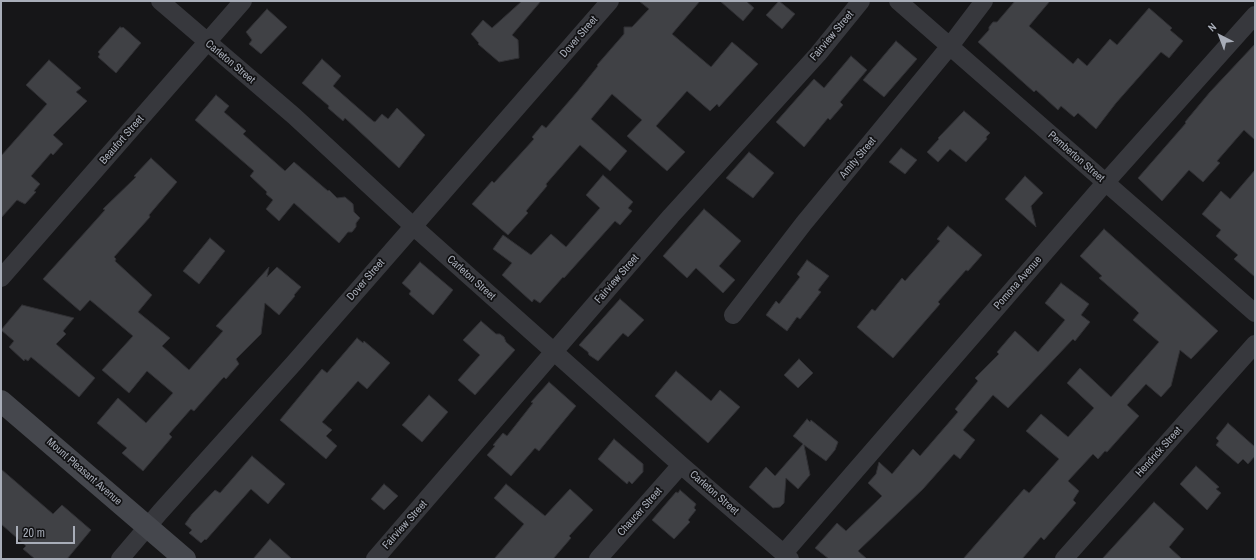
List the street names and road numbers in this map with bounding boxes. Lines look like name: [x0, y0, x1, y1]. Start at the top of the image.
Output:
street label: Fairview Street: [807, 9, 857, 63]
street label: Dover Street: [557, 14, 601, 60]
street label: Carleton Street: [203, 37, 257, 87]
street label: Beaufort Street: [97, 113, 147, 167]
street label: Pemberton Street: [1045, 129, 1107, 185]
street label: Amity Street: [837, 135, 879, 181]
street label: Fairview Street: [592, 252, 642, 306]
street label: Carleton Street: [444, 253, 498, 303]
street label: Pomona Avenue: [991, 254, 1045, 312]
street label: Dover Street: [344, 257, 388, 303]
street label: Hendrick Street: [1133, 424, 1185, 480]
street label: Mount Pleasant Avenue: [44, 436, 124, 508]
street label: Carleton Street: [687, 468, 741, 518]
street label: Chaucer Street: [615, 485, 665, 539]
street label: Fairview Street: [380, 498, 430, 552]

